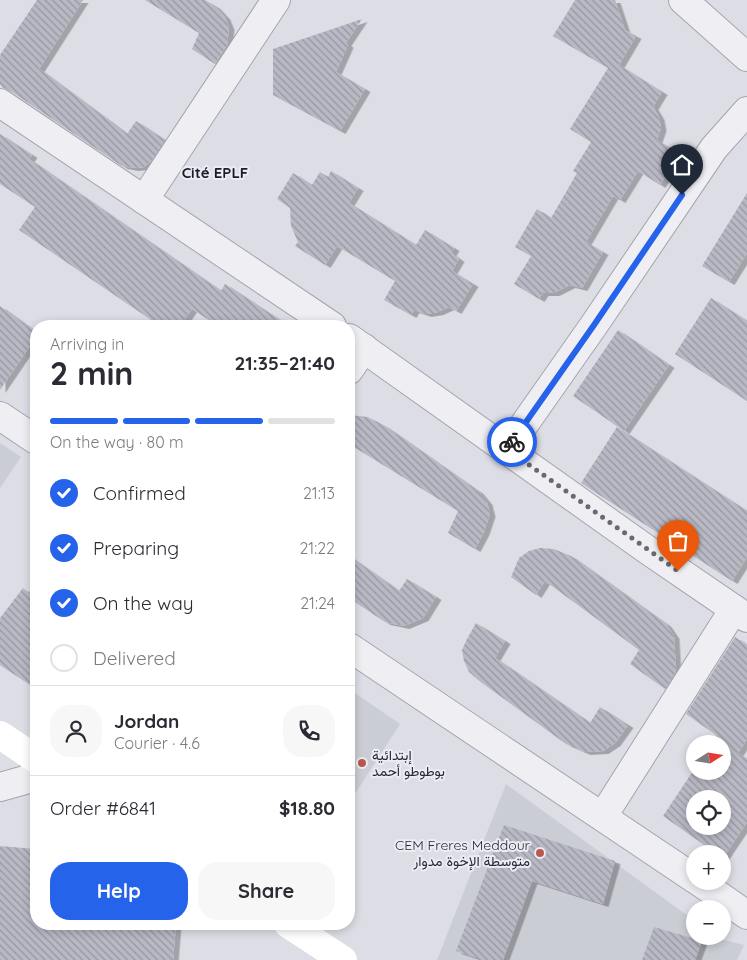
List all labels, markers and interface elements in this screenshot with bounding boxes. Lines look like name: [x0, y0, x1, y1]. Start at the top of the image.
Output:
pin: [661, 144, 703, 195]
icon: home: [668, 151, 696, 179]
district label: Cité EPLF: [182, 163, 248, 182]
text: Arriving in: [50, 334, 124, 354]
text: 21:35–21:40: [234, 351, 335, 375]
text: 2 min: [50, 353, 133, 393]
courier: [487, 417, 537, 467]
icon: bike: [498, 428, 526, 456]
text: On the way · 80 m: [50, 432, 184, 452]
icon: check: [50, 479, 78, 507]
text: Confirmed: [93, 481, 186, 505]
text: 21:13: [303, 483, 335, 503]
pin: [657, 520, 699, 571]
icon: bag: [664, 527, 692, 555]
icon: check: [50, 534, 78, 562]
text: Preparing: [93, 536, 179, 560]
text: 21:22: [299, 538, 335, 558]
icon: check: [50, 589, 78, 617]
text: On the way: [93, 591, 194, 615]
text: 21:24: [300, 593, 335, 613]
text: Delivered: [93, 646, 176, 670]
button: person: [50, 705, 102, 757]
button: phone: [283, 705, 335, 757]
text: Jordan: [114, 709, 179, 733]
text: Courier · 4.6: [114, 733, 200, 753]
north arrow: [686, 735, 731, 780]
map controls: [686, 735, 731, 945]
place label: إبتدائية بوطوطو أحمد: [372, 746, 445, 780]
marker: إبتدائية بوطوطو أحمد: [356, 757, 368, 769]
button: locate: [686, 790, 731, 835]
text: Order #6841: [50, 796, 156, 820]
text: $18.80: [279, 796, 335, 820]
place label: CEM Freres Meddour متوسطة الإخوة مدوار: [395, 836, 531, 871]
button: +: [686, 845, 731, 890]
marker: CEM Freres Meddour متوسطة الإخوة مدوار: [534, 847, 546, 859]
button: Help: [50, 862, 188, 920]
button: Share: [198, 862, 335, 920]
button: −: [686, 900, 731, 945]

